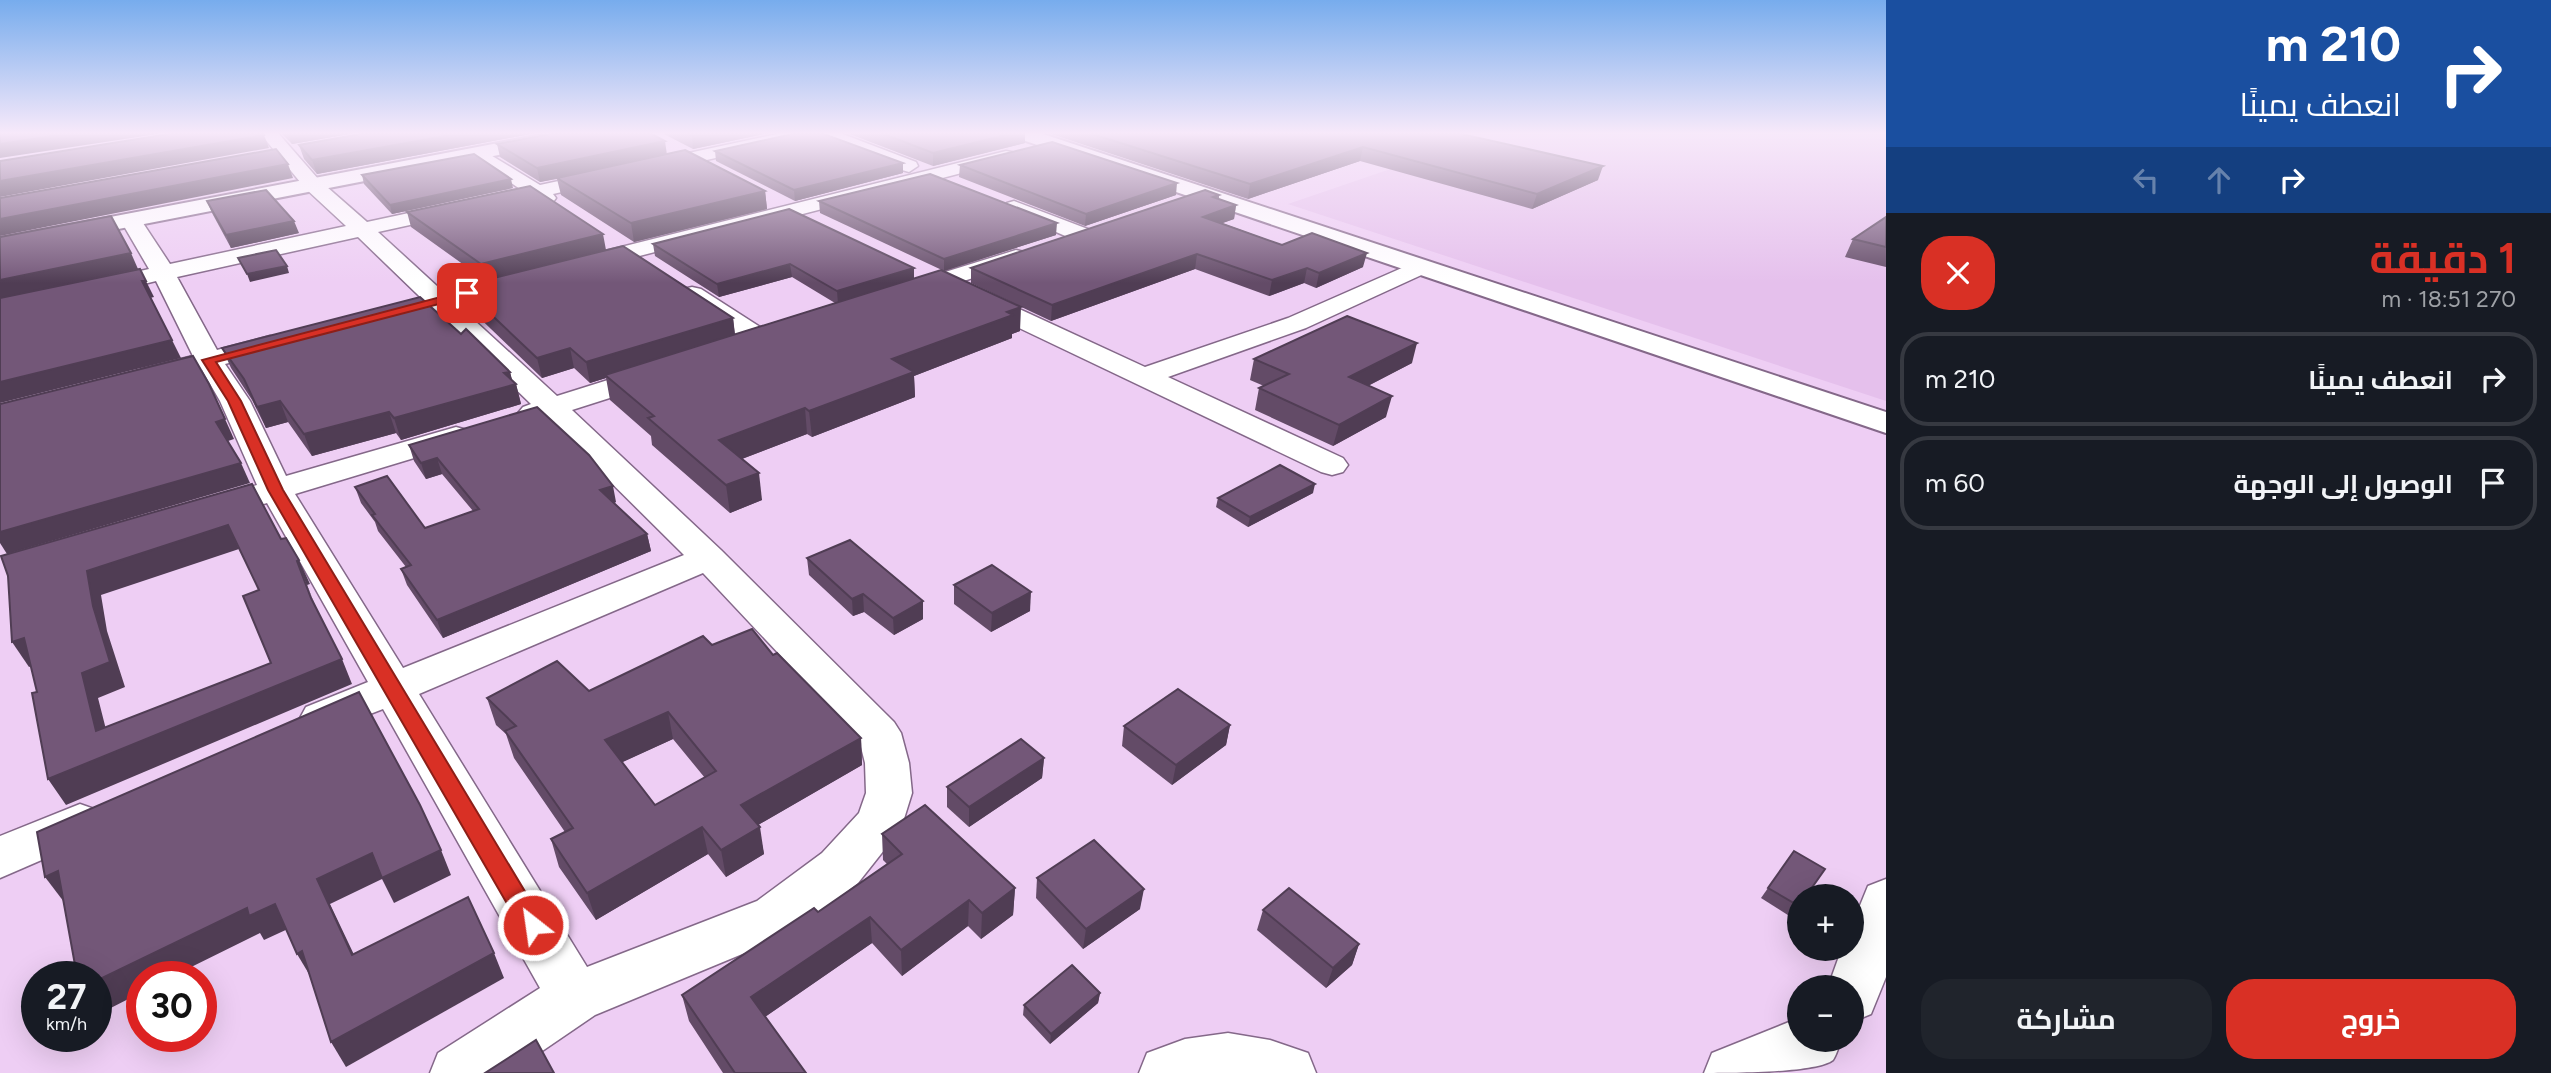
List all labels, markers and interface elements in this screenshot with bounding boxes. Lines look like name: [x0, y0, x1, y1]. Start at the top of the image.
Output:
text: 210 m: [2266, 14, 2401, 73]
icon: right: [2425, 28, 2516, 119]
text: انعطف يمينًا: [2239, 86, 2401, 124]
icon: left: [2127, 161, 2165, 199]
icon: ahead: [2200, 161, 2238, 199]
icon: right: [2273, 161, 2311, 199]
text: 1 دقيقة: [2370, 233, 2516, 284]
button: close: [1921, 236, 1995, 310]
pin: [437, 263, 497, 323]
icon: arrive: [448, 274, 486, 312]
text: 270 m · 18:51: [2381, 285, 2516, 313]
icon: right: [2474, 360, 2512, 398]
text: 210 m: [1925, 363, 1996, 395]
text: انعطف يمينًا: [2308, 364, 2453, 396]
icon: arrive: [2474, 464, 2512, 502]
text: 60 m: [1925, 467, 1985, 499]
text: الوصول إلى الوجهة: [2233, 468, 2453, 500]
map controls: [1787, 884, 1864, 1052]
button: +: [1787, 884, 1864, 961]
position arrow: [496, 888, 570, 962]
speed limit sign: 30: [126, 961, 217, 1052]
button: −: [1787, 975, 1864, 1052]
text: 27: [47, 976, 86, 1018]
button: مشاركة: [1921, 979, 2212, 1059]
button: خروج: [2226, 979, 2516, 1059]
text: km/h: [46, 1013, 87, 1035]

